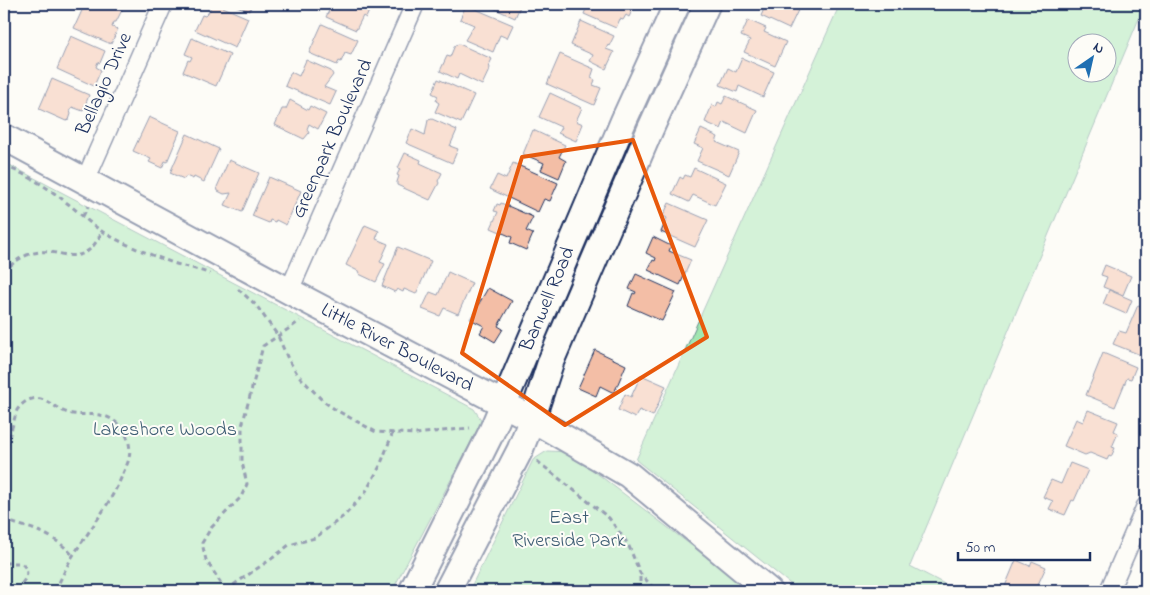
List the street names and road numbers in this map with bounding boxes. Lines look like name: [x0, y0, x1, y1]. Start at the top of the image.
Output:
street label: Bellagio Drive: [69, 28, 141, 141]
street label: Greenpark Boulevard: [285, 55, 381, 223]
street label: Banwell Road: [512, 242, 583, 357]
street label: Little River Boulevard: [316, 296, 478, 400]

